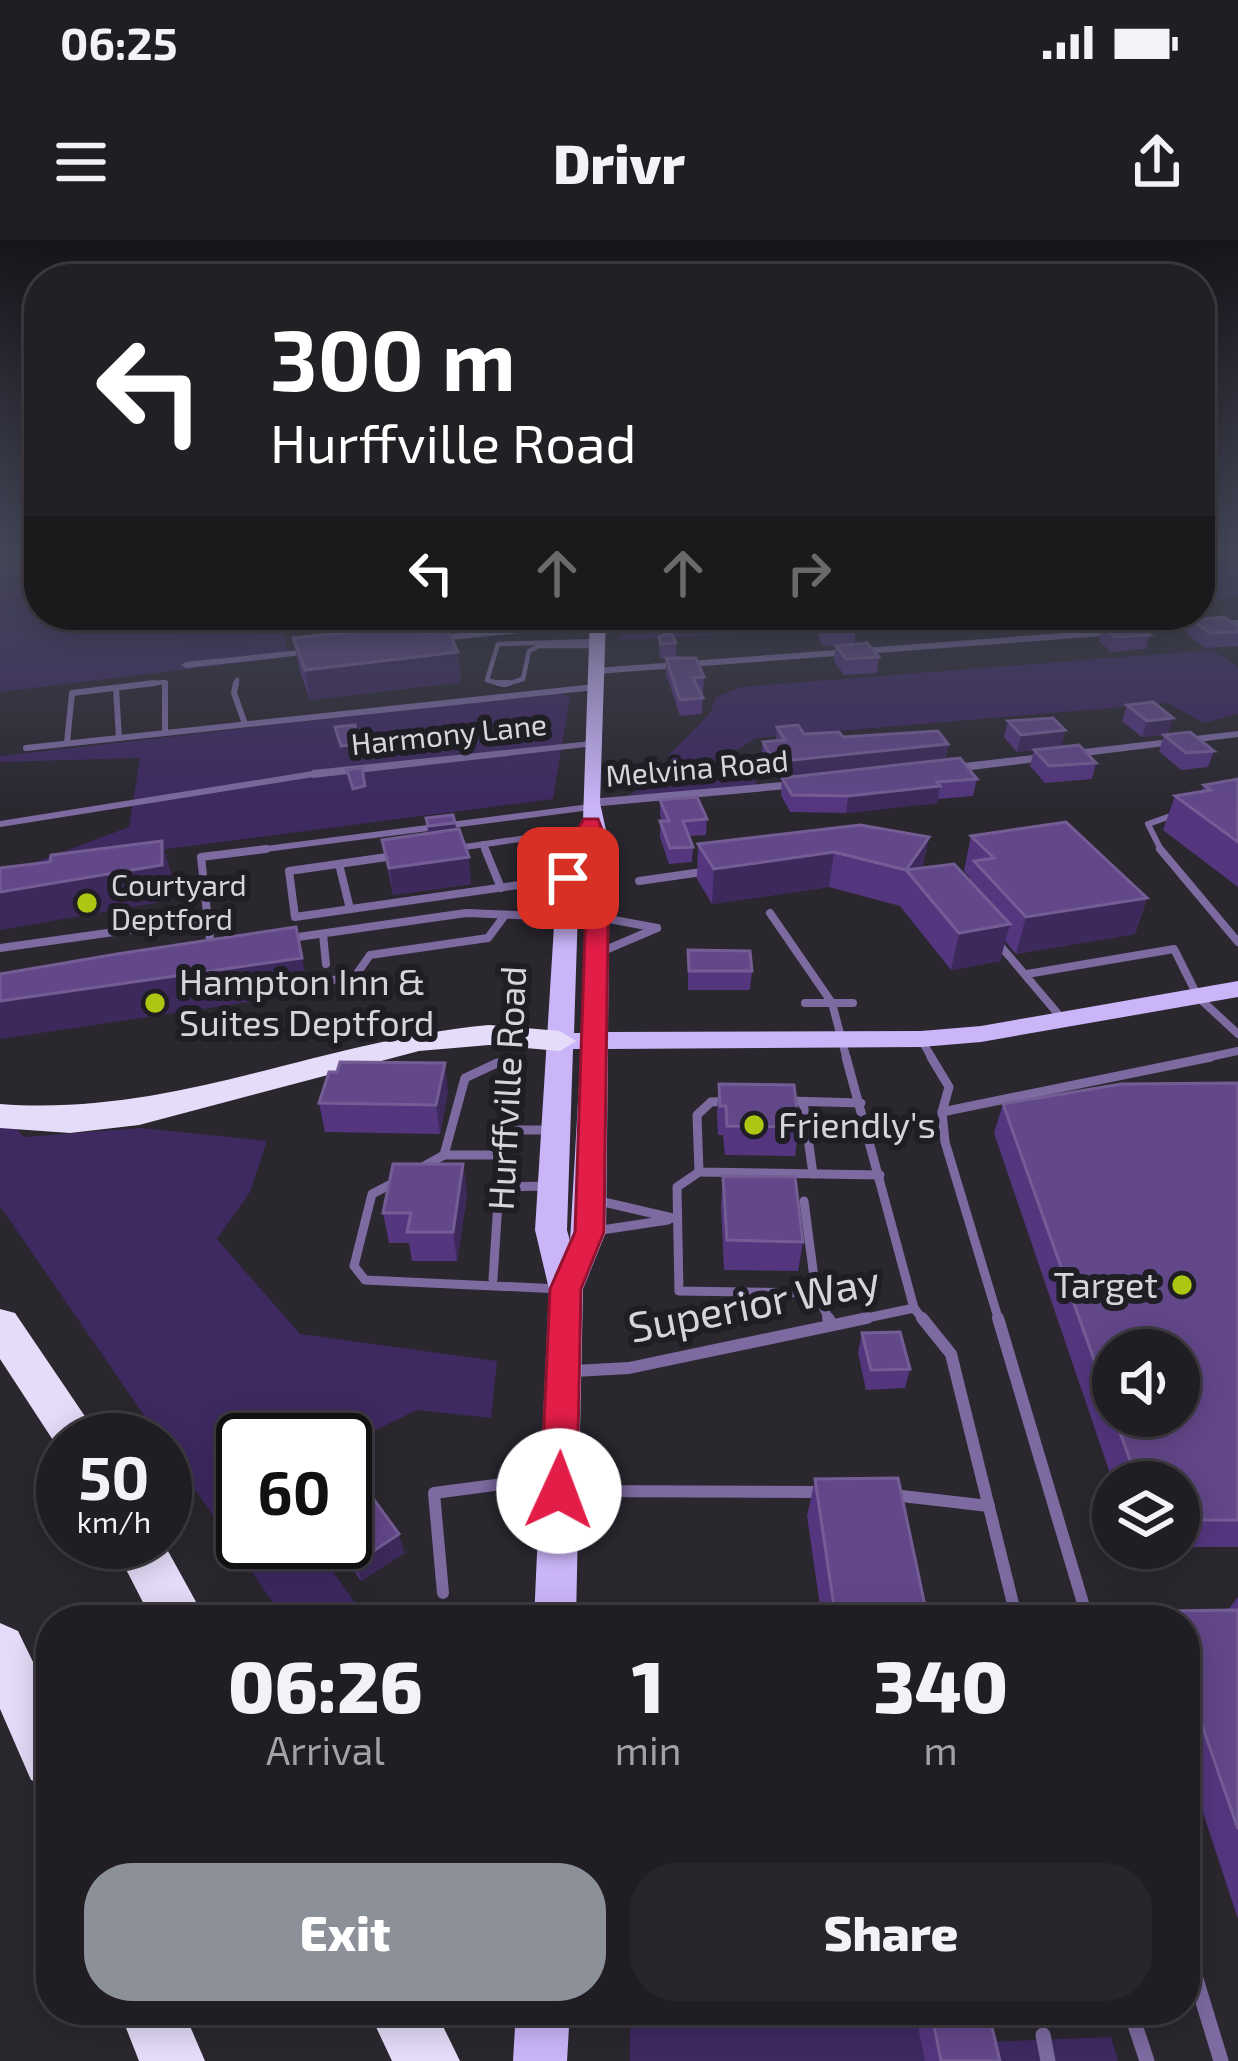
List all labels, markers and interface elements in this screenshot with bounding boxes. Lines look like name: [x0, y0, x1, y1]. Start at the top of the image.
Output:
text: 06:25: [60, 15, 178, 69]
icon: menu: [48, 129, 114, 195]
icon: share: [1124, 129, 1190, 195]
text: Drivr: [553, 130, 685, 195]
text: 300 m: [270, 307, 516, 408]
icon: left: [72, 312, 228, 468]
text: Hurffville Road: [270, 409, 636, 474]
icon: left: [398, 540, 464, 606]
icon: ahead: [524, 540, 590, 606]
icon: ahead: [650, 540, 716, 606]
icon: right: [776, 540, 842, 606]
street label: Harmony Lane: [349, 705, 548, 761]
street label: Melvina Road: [604, 741, 790, 793]
pin: [517, 827, 619, 929]
icon: arrive: [535, 845, 601, 911]
place label: Courtyard Deptford: [111, 866, 247, 936]
marker: Courtyard Deptford: [74, 890, 100, 916]
place label: Hampton Inn & Suites Deptford: [179, 959, 434, 1043]
street label: Hurffville Road: [478, 965, 533, 1211]
marker: Hampton Inn & Suites Deptford: [142, 990, 168, 1016]
place label: Friendly's: [778, 1102, 936, 1145]
marker: Friendly's: [741, 1112, 767, 1138]
street label: Superior Way: [624, 1253, 884, 1351]
place label: Target: [1053, 1262, 1158, 1305]
marker: Target: [1169, 1272, 1195, 1298]
map controls: [1092, 1329, 1200, 1569]
button: sound: [1092, 1329, 1200, 1437]
speed limit sign: 60: [216, 1413, 372, 1569]
position arrow: [496, 1428, 622, 1554]
text: 50: [79, 1440, 149, 1512]
button: layers: [1092, 1461, 1200, 1569]
text: km/h: [77, 1503, 151, 1539]
text: 06:26: [228, 1641, 423, 1727]
text: 1: [632, 1641, 664, 1727]
text: 340: [873, 1641, 1008, 1727]
text: Arrival: [266, 1726, 385, 1773]
text: min: [615, 1726, 681, 1773]
text: m: [924, 1726, 958, 1773]
button: Exit: [84, 1863, 606, 2001]
button: Share: [630, 1863, 1152, 2001]

